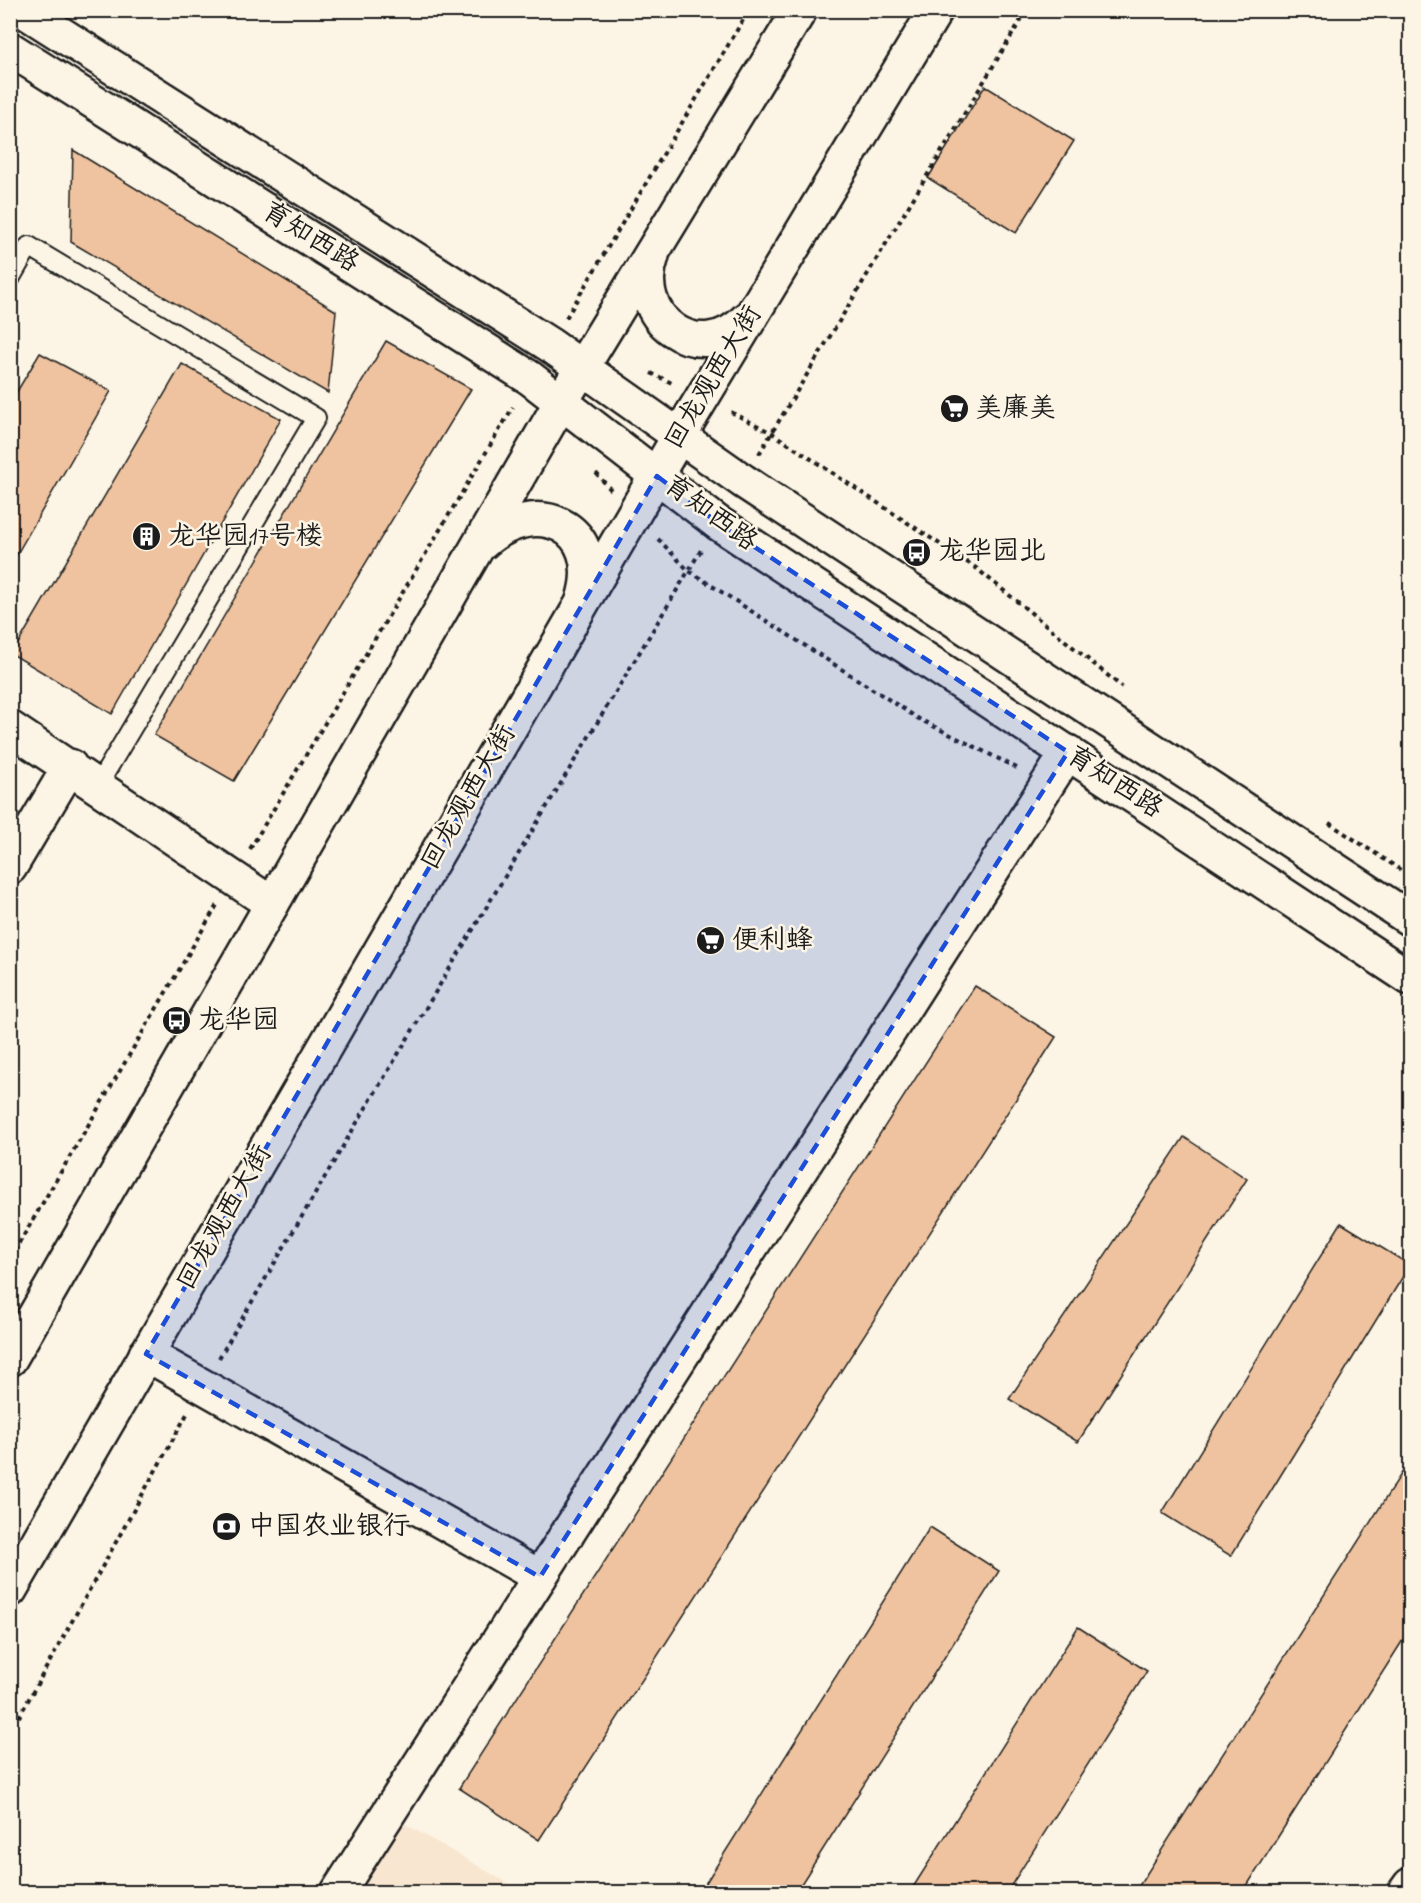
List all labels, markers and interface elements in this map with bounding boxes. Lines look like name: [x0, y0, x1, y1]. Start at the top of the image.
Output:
street label: 育知西路: [254, 193, 366, 283]
street label: 回龙观西大街: [656, 299, 772, 457]
place label: 美廉美: [975, 390, 1056, 429]
supermarket icon: 美廉美: [938, 393, 970, 425]
street label: 育知西路: [655, 466, 765, 562]
place label: 龙华园17号楼: [168, 518, 323, 557]
building icon: 龙华园17号楼: [131, 521, 163, 553]
place label: 龙华园北: [938, 533, 1046, 572]
bus stop icon: 龙华园北: [901, 536, 933, 568]
street label: 回龙观西大街: [412, 718, 526, 878]
street label: 育知西路: [1058, 737, 1170, 829]
place label: 便利蜂: [732, 922, 813, 961]
supermarket icon: 便利蜂: [695, 925, 727, 957]
place label: 龙华园: [198, 1002, 279, 1041]
bus stop icon: 龙华园: [161, 1005, 193, 1037]
street label: 回龙观西大街: [168, 1138, 282, 1298]
place label: 中国农业银行: [248, 1508, 410, 1547]
bank icon: 中国农业银行: [211, 1511, 243, 1543]

